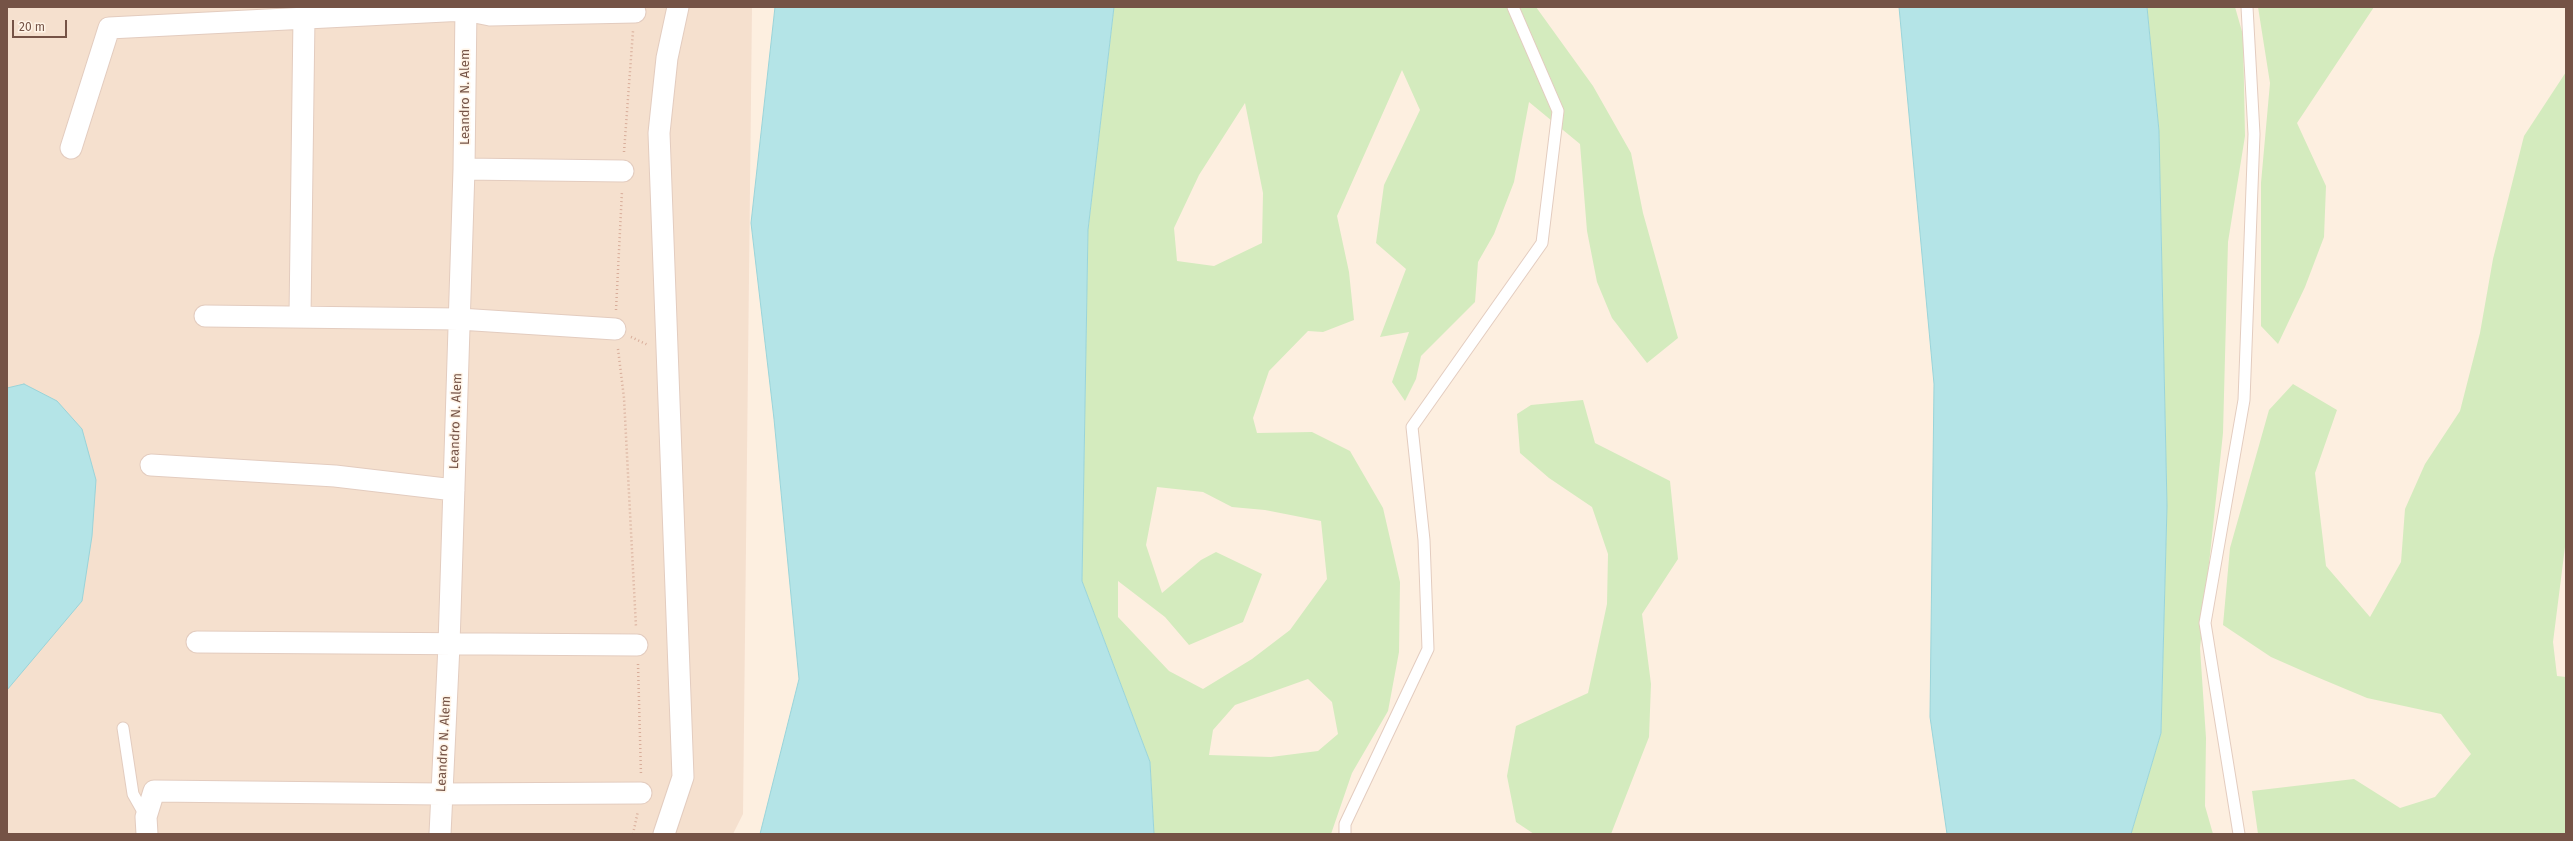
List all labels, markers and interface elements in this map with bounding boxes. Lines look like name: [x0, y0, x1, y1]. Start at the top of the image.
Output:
scale bar: [14, 12, 69, 38]
text: 20 m: [19, 20, 45, 34]
street label: Leandro N. Alem: [457, 49, 473, 145]
street label: Leandro N. Alem: [447, 373, 465, 469]
street label: Leandro N. Alem: [434, 696, 454, 792]

